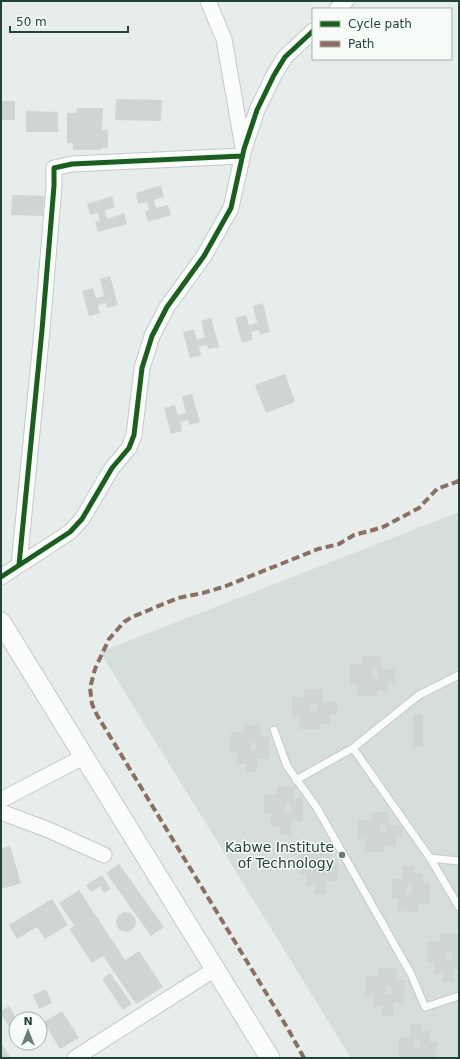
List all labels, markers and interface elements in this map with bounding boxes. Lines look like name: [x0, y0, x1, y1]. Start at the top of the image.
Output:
scale bar: [10, 8, 128, 34]
legend: [312, 8, 452, 60]
text: 50 m: [16, 15, 47, 29]
text: Cycle path: [348, 17, 412, 31]
text: Path: [348, 37, 374, 51]
place label: Kabwe Institute of Technology: [225, 839, 334, 871]
marker: Kabwe Institute of Technology: [337, 850, 347, 860]
north arrow: [8, 1011, 48, 1051]
text: N: [23, 1015, 33, 1028]

